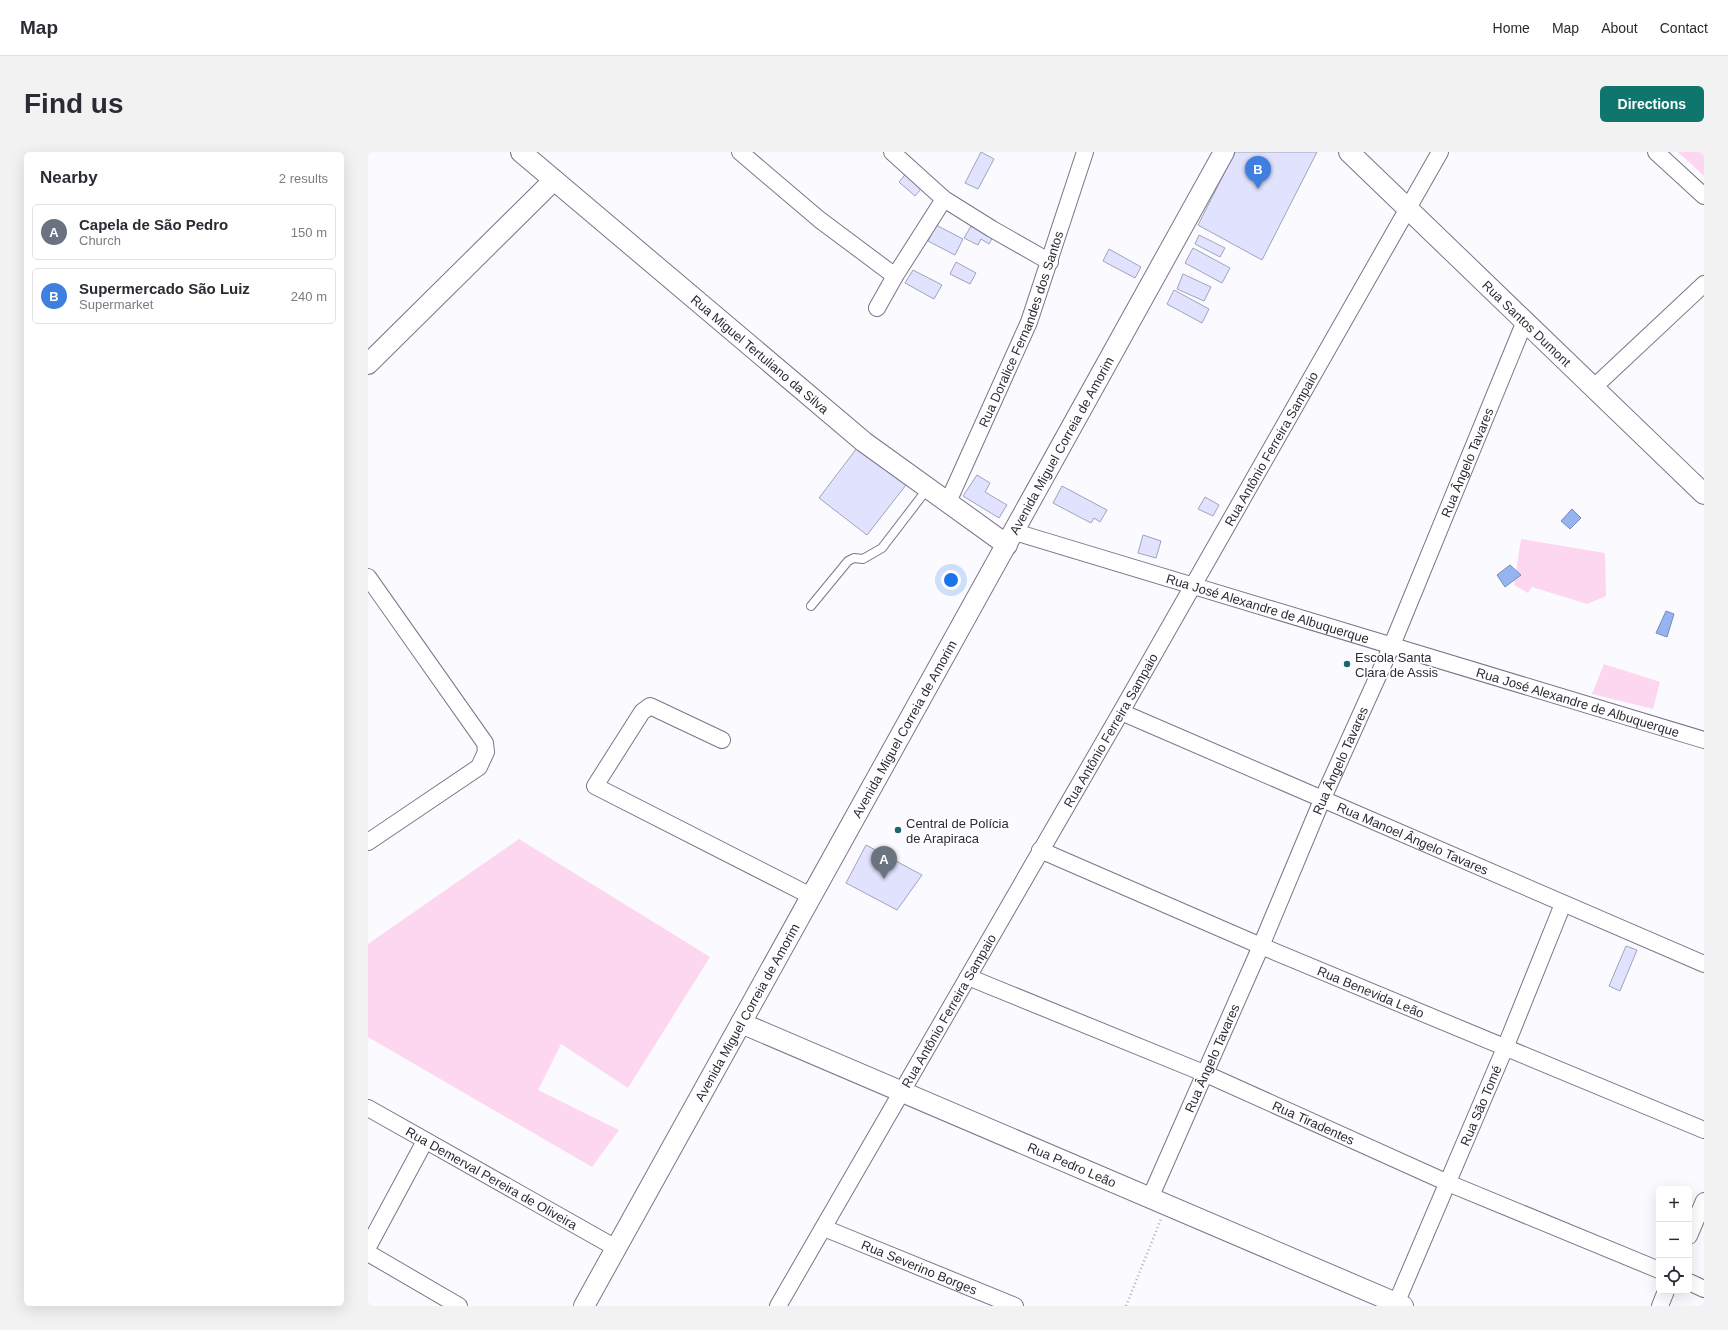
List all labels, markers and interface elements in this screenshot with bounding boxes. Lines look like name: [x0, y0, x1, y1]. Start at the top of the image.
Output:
text: Map: [20, 17, 58, 38]
text: Home: [1493, 20, 1530, 36]
text: Map: [1552, 20, 1579, 36]
text: About: [1601, 20, 1638, 36]
text: Contact: [1660, 20, 1708, 36]
button: Directions: [1600, 86, 1704, 122]
text: Find us: [24, 88, 124, 119]
pin: B: [1245, 156, 1271, 189]
text: Nearby: [40, 168, 98, 187]
text: 2 results: [279, 171, 328, 186]
text: Capela de São Pedro: [79, 216, 228, 233]
text: A: [49, 225, 59, 240]
text: 150 m: [291, 225, 327, 240]
street label: Rua Doralice Fernandes dos Santos: [976, 229, 1067, 429]
text: Church: [79, 233, 121, 248]
street label: Rua Santos Dumont: [1479, 278, 1574, 370]
text: Supermercado São Luiz: [79, 280, 250, 297]
text: B: [49, 289, 59, 304]
text: 240 m: [291, 289, 327, 304]
street label: Rua Miguel Tertuliano da Silva: [688, 292, 832, 417]
text: Supermarket: [79, 297, 153, 312]
street label: Avenida Miguel Correia de Amorim: [1006, 354, 1117, 537]
street label: Rua Antônio Ferreira Sampaio: [1222, 369, 1321, 529]
street label: Rua Ângelo Tavares: [1438, 405, 1497, 520]
your location: [941, 570, 961, 590]
street label: Rua José Alexandre de Albuquerque: [1164, 571, 1371, 646]
street label: Avenida Miguel Correia de Amorim: [849, 638, 960, 821]
place label: Escola Santa Clara de Assis: [1355, 650, 1439, 680]
street label: Rua Antônio Ferreira Sampaio: [1061, 651, 1161, 810]
marker: Escola Santa Clara de Assis: [1342, 659, 1352, 669]
street label: Rua José Alexandre de Albuquerque: [1474, 665, 1681, 740]
street label: Rua Ângelo Tavares: [1310, 704, 1371, 817]
street label: Rua Manoel Ângelo Tavares: [1335, 799, 1491, 878]
place label: Central de Polícia de Arapiraca: [906, 816, 1009, 846]
marker: Central de Polícia de Arapiraca: [893, 825, 903, 835]
pin: A: [871, 846, 897, 879]
street label: Avenida Miguel Correia de Amorim: [692, 921, 803, 1104]
street label: Rua Antônio Ferreira Sampaio: [899, 931, 999, 1090]
street label: Rua Benevida Leão: [1315, 963, 1426, 1021]
street label: Rua Ângelo Tavares: [1182, 1001, 1243, 1115]
street label: Rua São Tomé: [1457, 1063, 1505, 1148]
street label: Rua Tiradentes: [1270, 1098, 1357, 1148]
street label: Rua Demerval Pereira de Oliveira: [403, 1124, 580, 1233]
street label: Rua Pedro Leão: [1025, 1139, 1118, 1190]
map controls: [1656, 1186, 1692, 1294]
button: +: [1656, 1186, 1692, 1222]
button: −: [1656, 1222, 1692, 1258]
street label: Rua Severino Borges: [859, 1237, 980, 1298]
button: locate: [1656, 1258, 1692, 1294]

